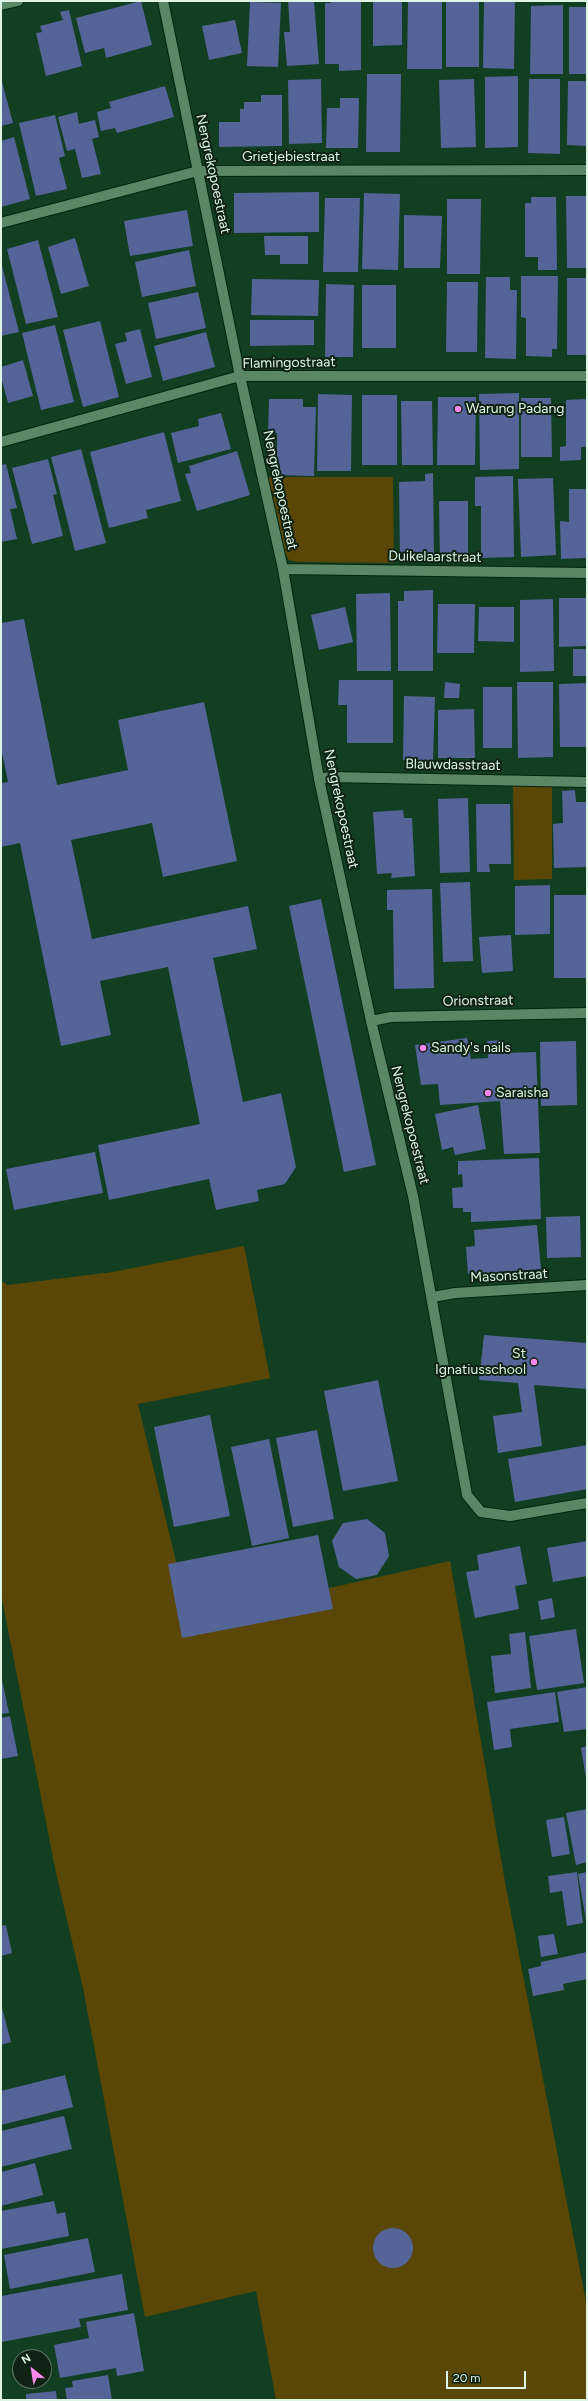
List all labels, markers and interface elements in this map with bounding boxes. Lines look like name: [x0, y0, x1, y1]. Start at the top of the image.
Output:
street label: Nengrekopoestraat: [192, 113, 234, 235]
street label: Grietjebiestraat: [242, 149, 340, 165]
street label: Flamingostraat: [242, 354, 336, 372]
place label: Warung Padang: [466, 401, 565, 417]
marker: Warung Padang: [453, 404, 463, 414]
street label: Nengrekopoestraat: [259, 429, 301, 551]
street label: Duikelaarstraat: [388, 548, 482, 566]
street label: Nengrekopoestraat: [320, 748, 362, 870]
street label: Blauwdasstraat: [405, 756, 501, 774]
street label: Orionstraat: [442, 992, 514, 1010]
place label: Sandy's nails: [431, 1040, 511, 1056]
marker: Sandy's nails: [418, 1043, 428, 1053]
street label: Nengrekopoestraat: [387, 1064, 433, 1186]
place label: Saraisha: [496, 1085, 548, 1101]
marker: Saraisha: [483, 1088, 493, 1098]
street label: Masonstraat: [470, 1266, 548, 1286]
place label: St Ignatiusschool: [435, 1346, 526, 1378]
marker: St Ignatiusschool: [529, 1357, 539, 1367]
north arrow: [12, 2349, 52, 2389]
text: N: [19, 2351, 33, 2367]
scale bar: [448, 2363, 528, 2389]
text: 20 m: [453, 2371, 481, 2385]

